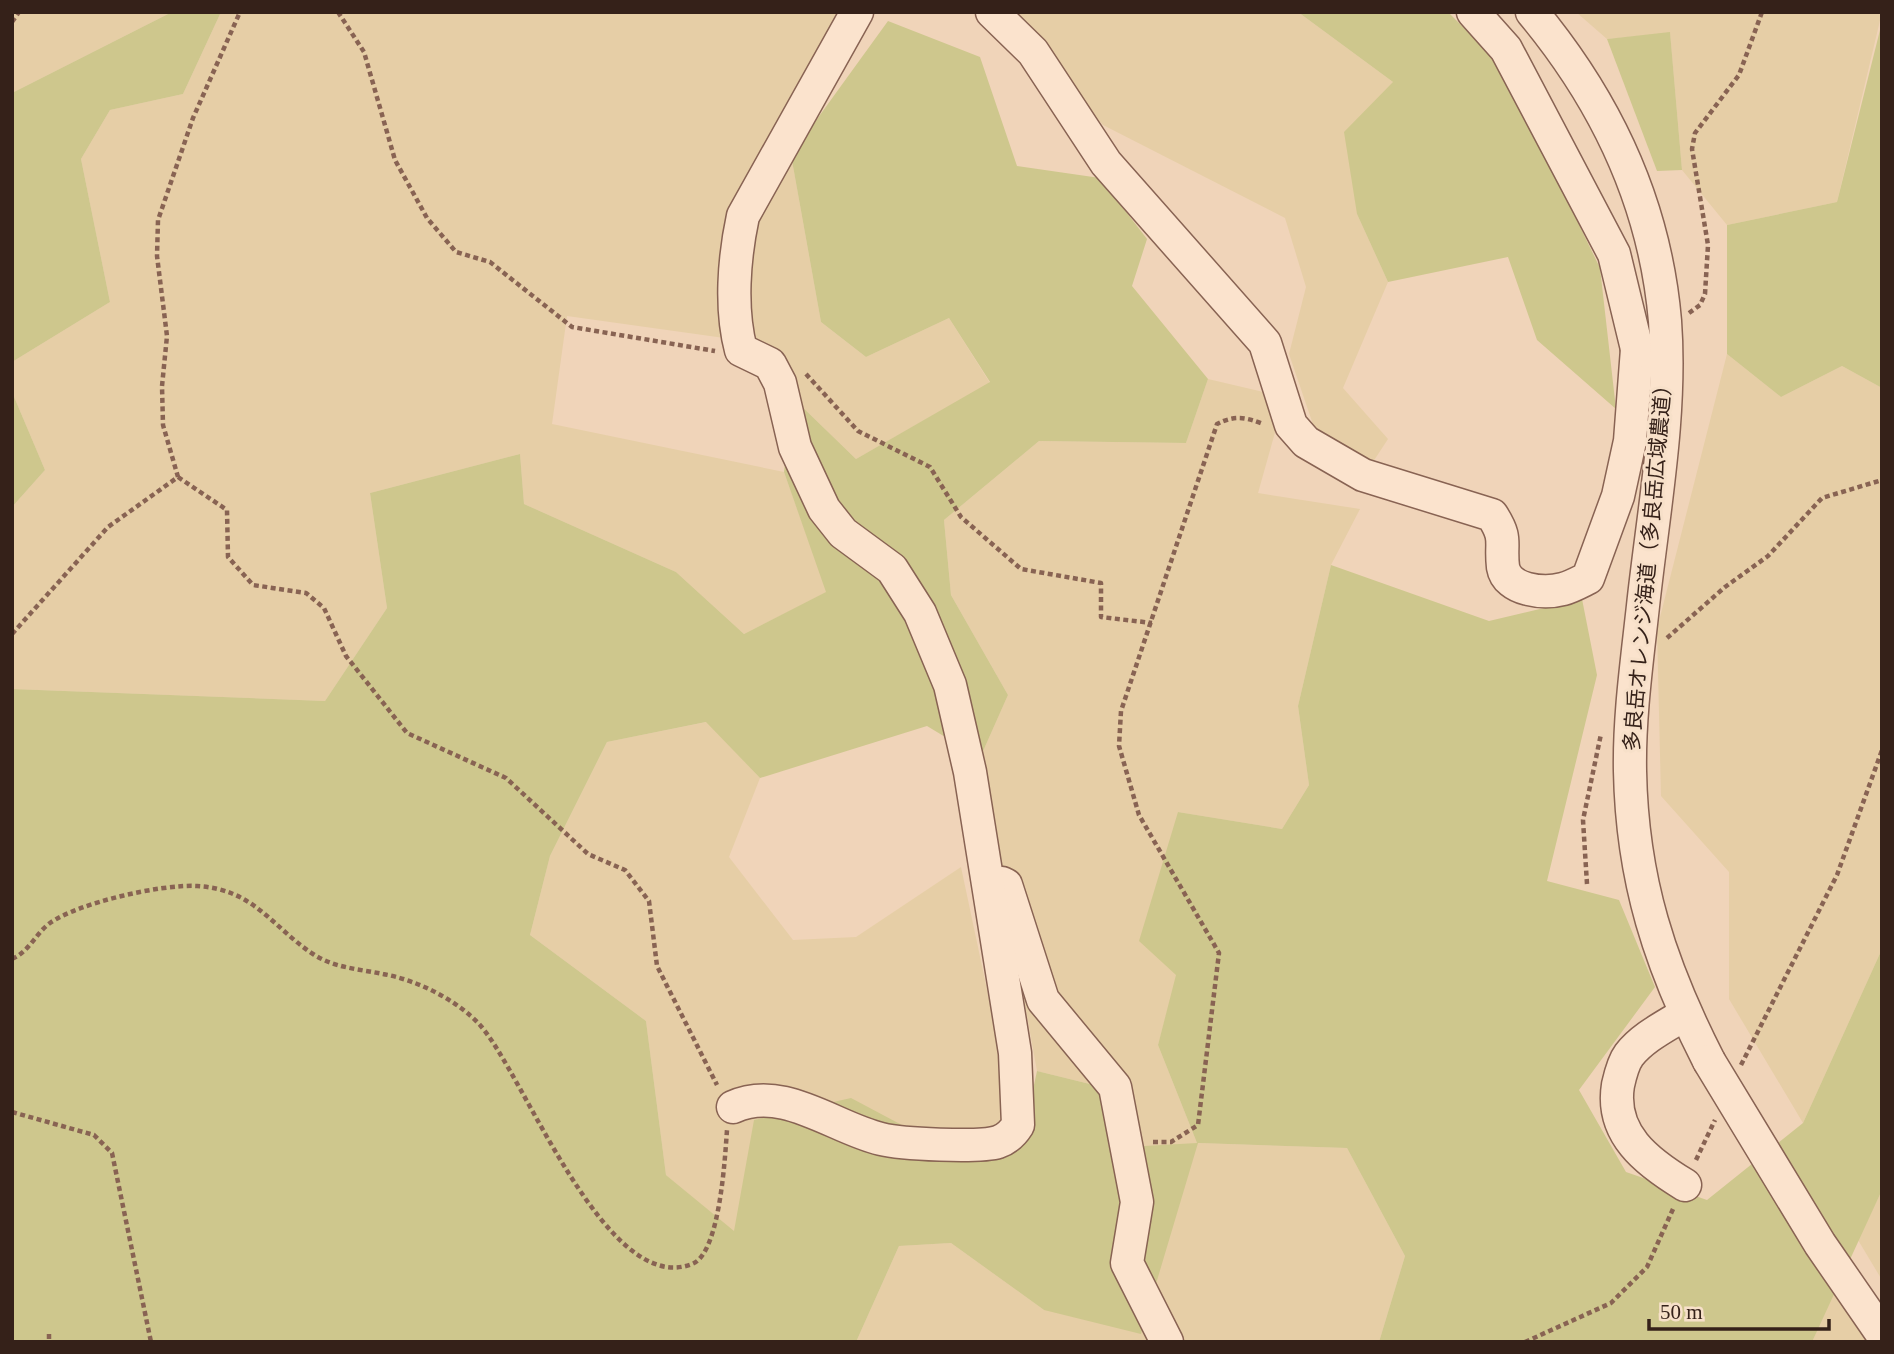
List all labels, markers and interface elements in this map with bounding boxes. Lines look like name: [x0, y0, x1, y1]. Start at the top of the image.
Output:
street label: 多良岳オレンジ海道（多良岳広域農道）: [1620, 374, 1676, 752]
scale bar: [1649, 1288, 1829, 1332]
text: 50 m: [1660, 1300, 1703, 1324]

